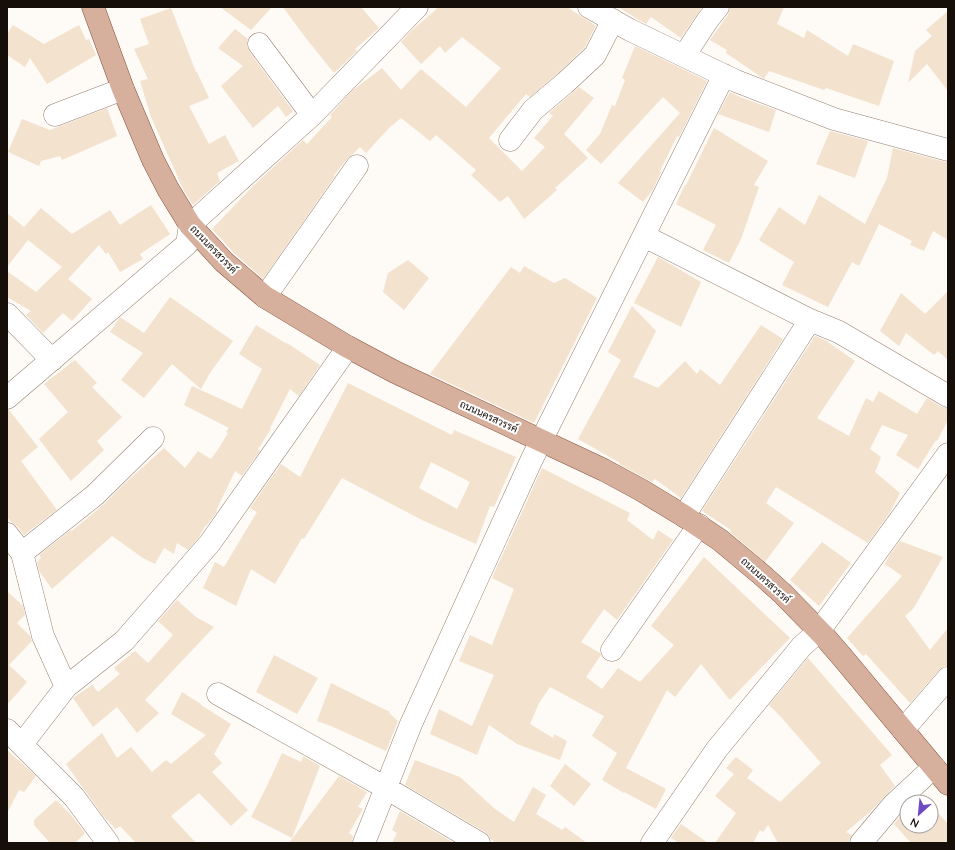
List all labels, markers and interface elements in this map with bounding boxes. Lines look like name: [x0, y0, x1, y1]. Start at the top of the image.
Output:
street label: ถนนนครสวรรค์: [187, 222, 241, 276]
street label: ถนนนครสวรรค์: [458, 396, 520, 436]
street label: ถนนนครสวรรค์: [738, 554, 794, 606]
north arrow: [899, 794, 939, 834]
text: N: [908, 815, 921, 831]

